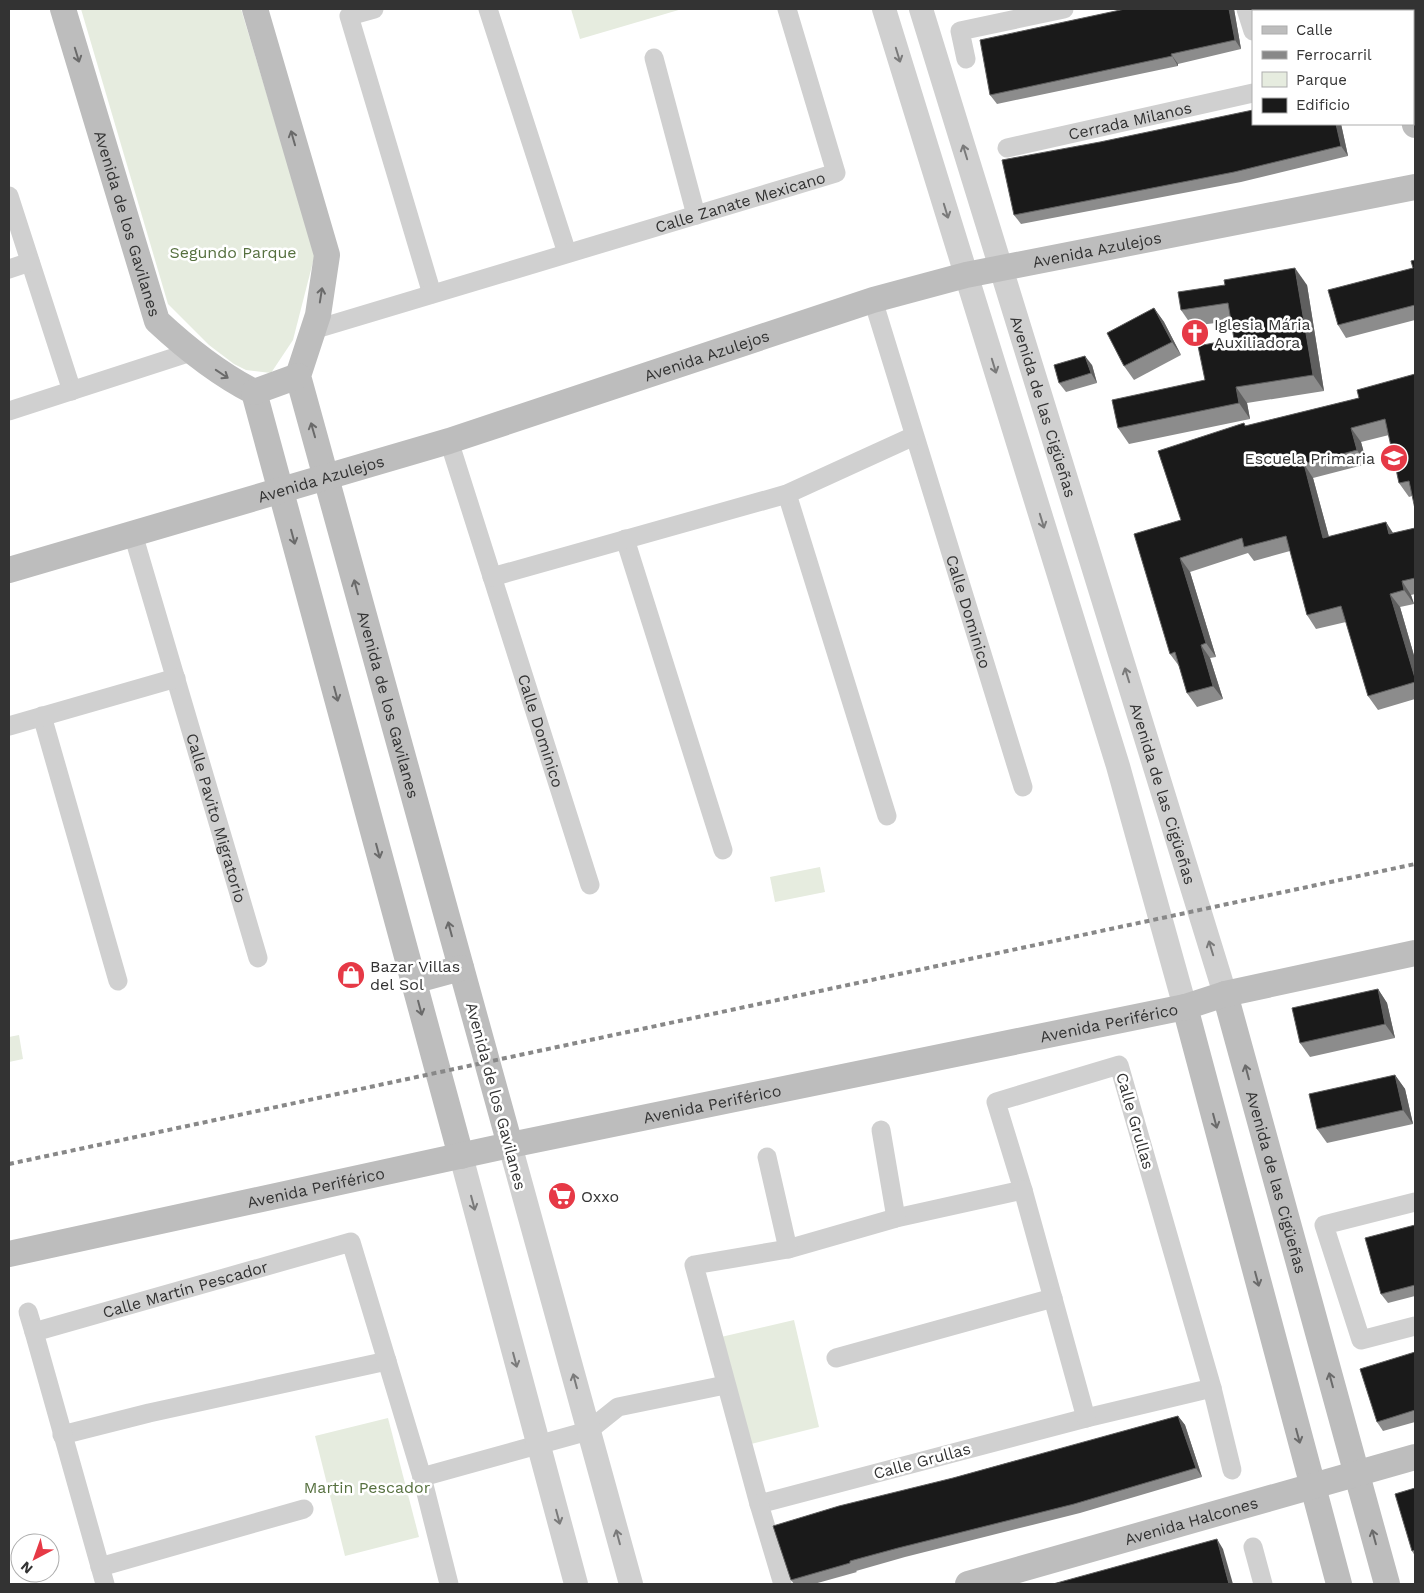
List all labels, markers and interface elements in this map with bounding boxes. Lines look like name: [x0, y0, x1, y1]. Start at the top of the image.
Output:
legend: [1252, 10, 1414, 125]
text: Calle: [1296, 21, 1333, 39]
text: Ferrocarril: [1296, 46, 1372, 64]
one-way arrow: [73, 47, 83, 63]
one-way arrow: [894, 47, 904, 63]
text: Parque: [1296, 71, 1347, 89]
text: Edificio: [1296, 96, 1350, 114]
street label: Cerrada Milanos: [1066, 97, 1194, 144]
street label: Avenida de los Gavilanes: [91, 128, 165, 319]
one-way arrow: [287, 131, 297, 147]
one-way arrow: [960, 145, 970, 161]
street label: Calle Zanate Mexicano: [653, 167, 827, 236]
one-way arrow: [941, 203, 951, 219]
street label: Avenida Azulejos: [1031, 227, 1163, 271]
park label: Segundo Parque: [169, 243, 297, 262]
one-way arrow: [316, 288, 326, 304]
street label: Avenida de las Cigüeñas: [1007, 313, 1081, 500]
place label: Iglesia Mária Auxiliadora: [1214, 315, 1311, 352]
church icon: Iglesia Mária Auxiliadora: [1180, 318, 1210, 348]
street label: Avenida Azulejos: [642, 326, 772, 385]
one-way arrow: [989, 358, 999, 374]
one-way arrow: [214, 369, 228, 379]
one-way arrow: [308, 423, 317, 439]
school or university icon: Escuela Primaria: [1379, 443, 1409, 473]
place label: Escuela Primaria: [1245, 449, 1375, 468]
street label: Avenida Azulejos: [255, 451, 386, 506]
one-way arrow: [1037, 513, 1047, 529]
one-way arrow: [289, 529, 299, 545]
street label: Calle Dominico: [943, 552, 995, 671]
one-way arrow: [351, 579, 361, 595]
street label: Avenida de los Gavilanes: [354, 609, 423, 800]
one-way arrow: [1122, 668, 1131, 684]
street label: Calle Dominico: [514, 672, 568, 790]
one-way arrow: [331, 686, 341, 702]
street label: Avenida de las Cigüeñas: [1126, 700, 1200, 887]
street label: Calle Pavito Migratorio: [183, 731, 251, 905]
one-way arrow: [374, 843, 383, 859]
one-way arrow: [445, 922, 455, 938]
one-way arrow: [1206, 940, 1216, 956]
place label: Bazar Villas del Sol: [370, 957, 460, 994]
shop icon: Bazar Villas del Sol: [336, 960, 366, 990]
street label: Avenida Periférico: [1038, 999, 1180, 1046]
one-way arrow: [416, 1000, 426, 1016]
street label: Avenida de los Gavilanes: [462, 1000, 530, 1192]
one-way arrow: [1241, 1064, 1251, 1080]
street label: Calle Grullas: [1112, 1070, 1158, 1172]
street label: Avenida Periférico: [641, 1080, 783, 1127]
street label: Avenida de las Cigüeñas: [1242, 1088, 1311, 1276]
one-way arrow: [1211, 1113, 1220, 1129]
street label: Avenida Periférico: [245, 1163, 386, 1211]
supermarket icon: Oxxo: [547, 1181, 577, 1211]
place label: Oxxo: [581, 1187, 619, 1206]
one-way arrow: [469, 1195, 478, 1211]
street label: Calle Martín Pescador: [100, 1256, 271, 1322]
one-way arrow: [1253, 1270, 1262, 1286]
one-way arrow: [511, 1352, 521, 1368]
one-way arrow: [569, 1373, 579, 1389]
one-way arrow: [1326, 1373, 1335, 1389]
one-way arrow: [1294, 1427, 1304, 1443]
street label: Calle Grullas: [871, 1439, 973, 1483]
park label: Martin Pescador: [304, 1478, 431, 1497]
street label: Avenida Halcones: [1122, 1493, 1260, 1549]
one-way arrow: [554, 1509, 563, 1525]
one-way arrow: [612, 1530, 622, 1546]
one-way arrow: [1368, 1530, 1378, 1546]
north arrow: [10, 1533, 60, 1583]
text: N: [17, 1558, 36, 1577]

